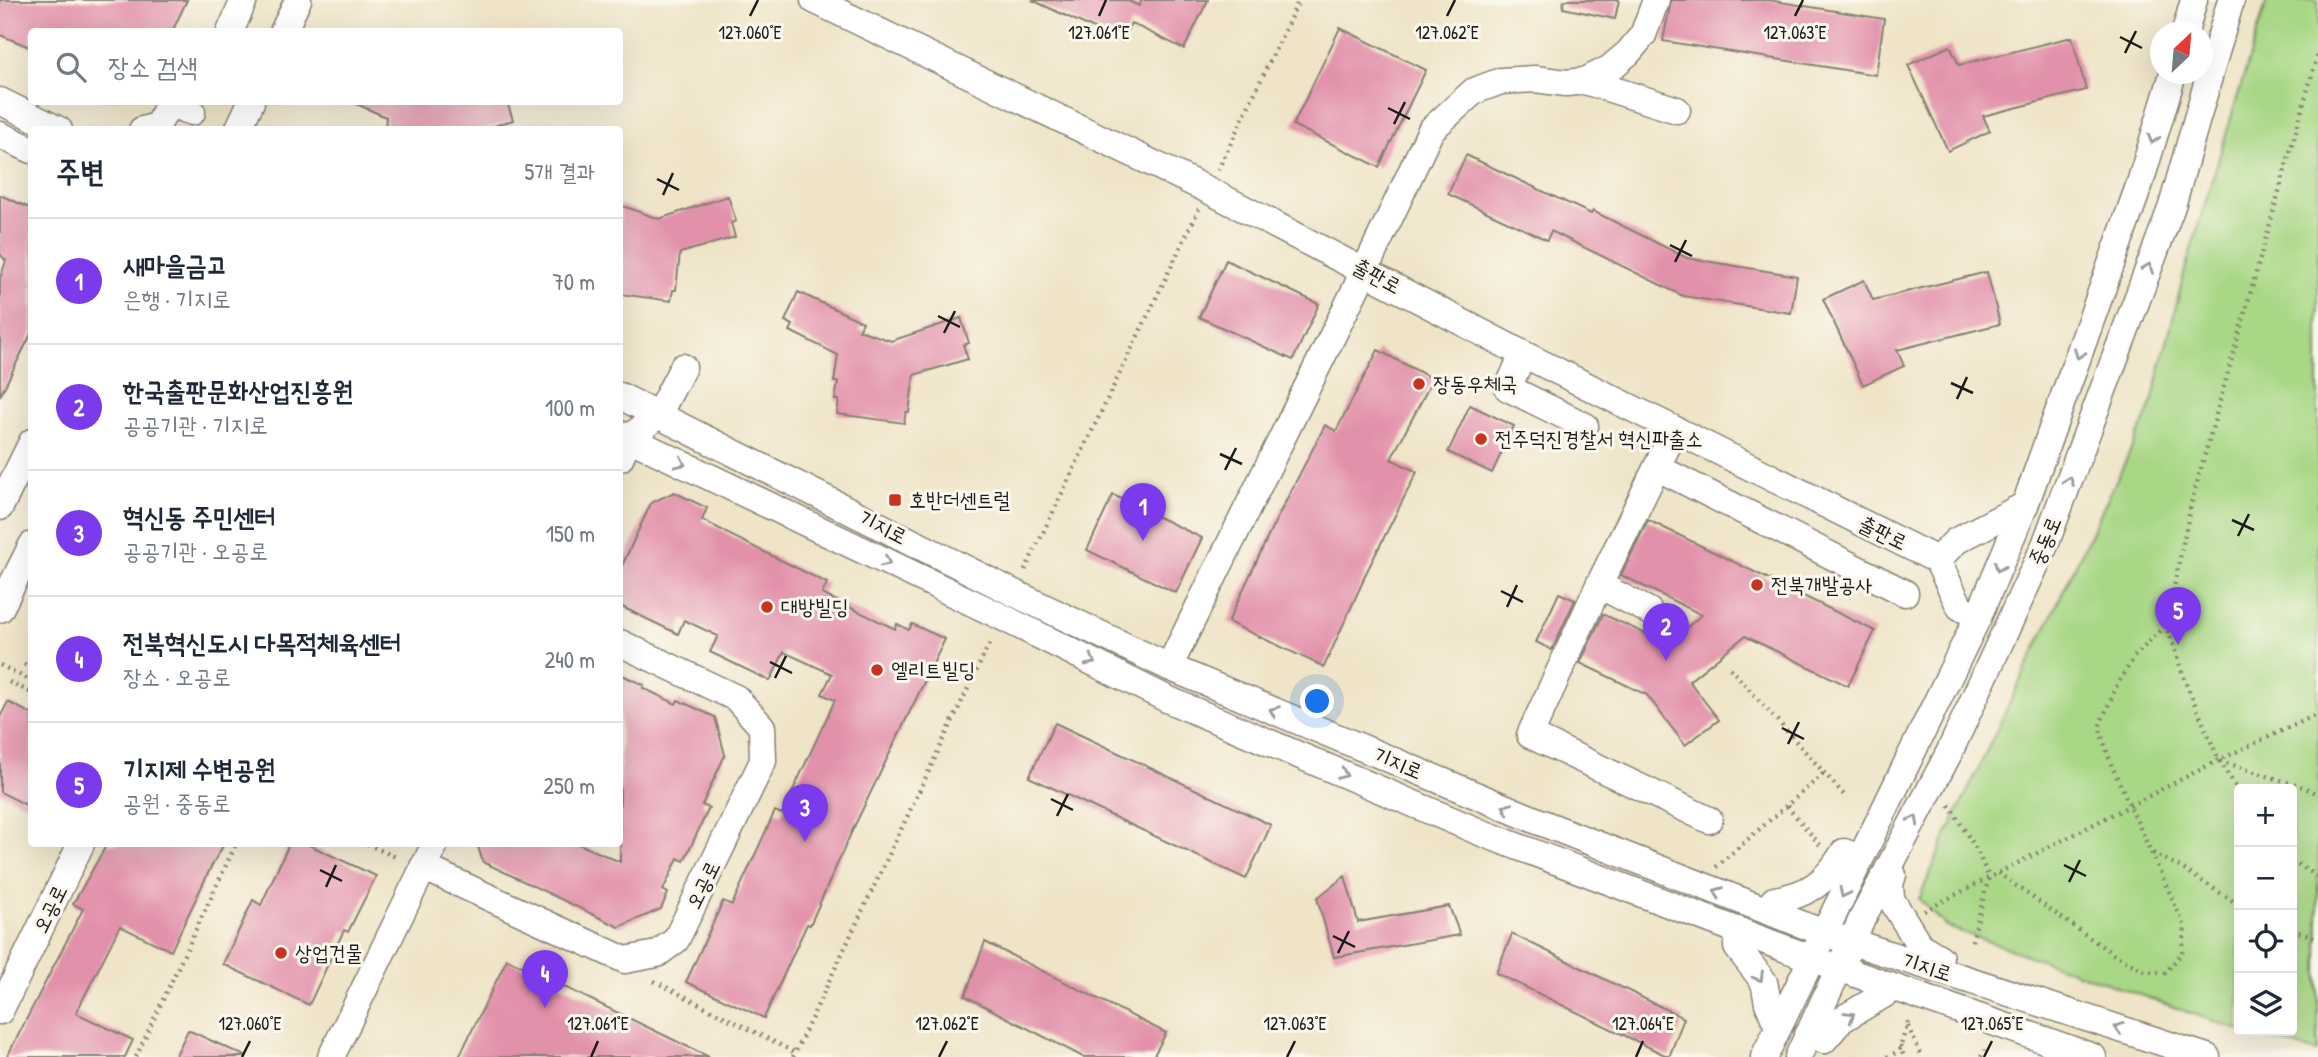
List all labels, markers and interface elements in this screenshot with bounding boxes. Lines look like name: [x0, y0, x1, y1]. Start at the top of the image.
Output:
text: 127.060°E: [718, 20, 782, 45]
text: 127.061°E: [1068, 20, 1130, 45]
text: 127.062°E: [1415, 20, 1479, 45]
text: 127.063°E: [1763, 20, 1827, 45]
north arrow: [2150, 21, 2213, 84]
search box: [28, 28, 623, 105]
icon: search: [52, 48, 90, 86]
text: 장소 검색: [108, 49, 198, 84]
one-way arrow: [2147, 133, 2162, 145]
text: 주변: [56, 151, 104, 191]
text: 5개 결과: [524, 156, 595, 187]
text: 새마을금고: [123, 247, 228, 282]
street label: 출판로: [1348, 251, 1406, 300]
one-way arrow: [2140, 263, 2154, 275]
text: 1: [75, 266, 83, 297]
text: 70 m: [552, 266, 595, 297]
text: 은행 · 기지로: [123, 283, 231, 314]
one-way arrow: [2073, 347, 2087, 359]
place label: 장동우체국: [1433, 369, 1518, 398]
text: 한국출판문화산업진흥원: [123, 373, 353, 408]
marker: 장동우체국: [1411, 376, 1427, 392]
text: 2: [74, 392, 84, 423]
text: 100 m: [545, 392, 595, 423]
text: 공공기관 · 기지로: [123, 409, 268, 440]
place label: 전주덕진경찰서 혁신파출소: [1495, 424, 1703, 453]
marker: 전주덕진경찰서 혁신파출소: [1473, 431, 1489, 447]
one-way arrow: [674, 455, 686, 469]
one-way arrow: [2061, 476, 2075, 488]
pin: 1: [1120, 483, 1166, 541]
place label: 호반더센트럴: [909, 485, 1010, 514]
marker: 호반더센트럴: [887, 492, 903, 508]
text: 혁신동 주민센터: [123, 499, 275, 534]
street label: 기지로: [854, 502, 912, 551]
street label: 출판로: [1854, 508, 1912, 557]
street label: 중동로: [2021, 512, 2068, 570]
text: 3: [74, 518, 84, 549]
text: 150 m: [546, 518, 595, 549]
text: 공공기관 · 오공로: [123, 535, 268, 566]
one-way arrow: [879, 554, 891, 568]
one-way arrow: [1993, 560, 2007, 572]
place label: 전북개발공사: [1771, 570, 1872, 599]
marker: 전북개발공사: [1749, 577, 1765, 593]
pin: 5: [2155, 587, 2201, 645]
place label: 대방빌딩: [781, 592, 849, 621]
marker: 대방빌딩: [759, 599, 775, 615]
pin: 2: [1643, 603, 1689, 661]
text: 전북혁신도시 다목적체육센터: [123, 625, 401, 660]
text: 4: [75, 644, 83, 675]
text: 240 m: [544, 644, 595, 675]
one-way arrow: [1084, 653, 1096, 667]
place label: 엘리트빌딩: [891, 655, 976, 684]
text: 장소 · 오공로: [123, 661, 231, 692]
marker: 엘리트빌딩: [869, 662, 885, 678]
your location: [1300, 684, 1334, 718]
one-way arrow: [1269, 706, 1281, 720]
street label: 기지로: [1369, 739, 1427, 786]
text: 기지제 수변공원: [123, 751, 275, 786]
one-way arrow: [1336, 766, 1348, 780]
text: 5: [74, 770, 84, 801]
text: 250 m: [543, 770, 595, 801]
pin: 3: [782, 784, 828, 842]
map controls: [2234, 784, 2297, 1036]
button: +: [2234, 784, 2297, 847]
text: 공원 · 중동로: [123, 787, 231, 818]
one-way arrow: [1501, 802, 1514, 816]
one-way arrow: [1905, 815, 1919, 827]
button: −: [2234, 847, 2297, 910]
street label: 오공로: [678, 856, 727, 914]
street label: 오공로: [25, 880, 74, 938]
one-way arrow: [1713, 886, 1725, 900]
one-way arrow: [1839, 886, 1853, 898]
button: locate: [2234, 910, 2297, 973]
place label: 상업건물: [295, 938, 363, 967]
marker: 상업건물: [273, 945, 289, 961]
street label: 기지로: [1899, 945, 1956, 988]
pin: 4: [522, 950, 568, 1008]
one-way arrow: [1750, 969, 1763, 982]
button: layers: [2234, 973, 2297, 1036]
text: 127.060°E: [218, 1011, 282, 1036]
text: 127.061°E: [567, 1011, 629, 1036]
text: 127.062°E: [915, 1011, 979, 1036]
text: 127.063°E: [1263, 1011, 1327, 1036]
text: 127.064°E: [1612, 1011, 1674, 1036]
one-way arrow: [1842, 1011, 1855, 1024]
text: 127.065°E: [1961, 1011, 2023, 1036]
one-way arrow: [2113, 1022, 2125, 1037]

